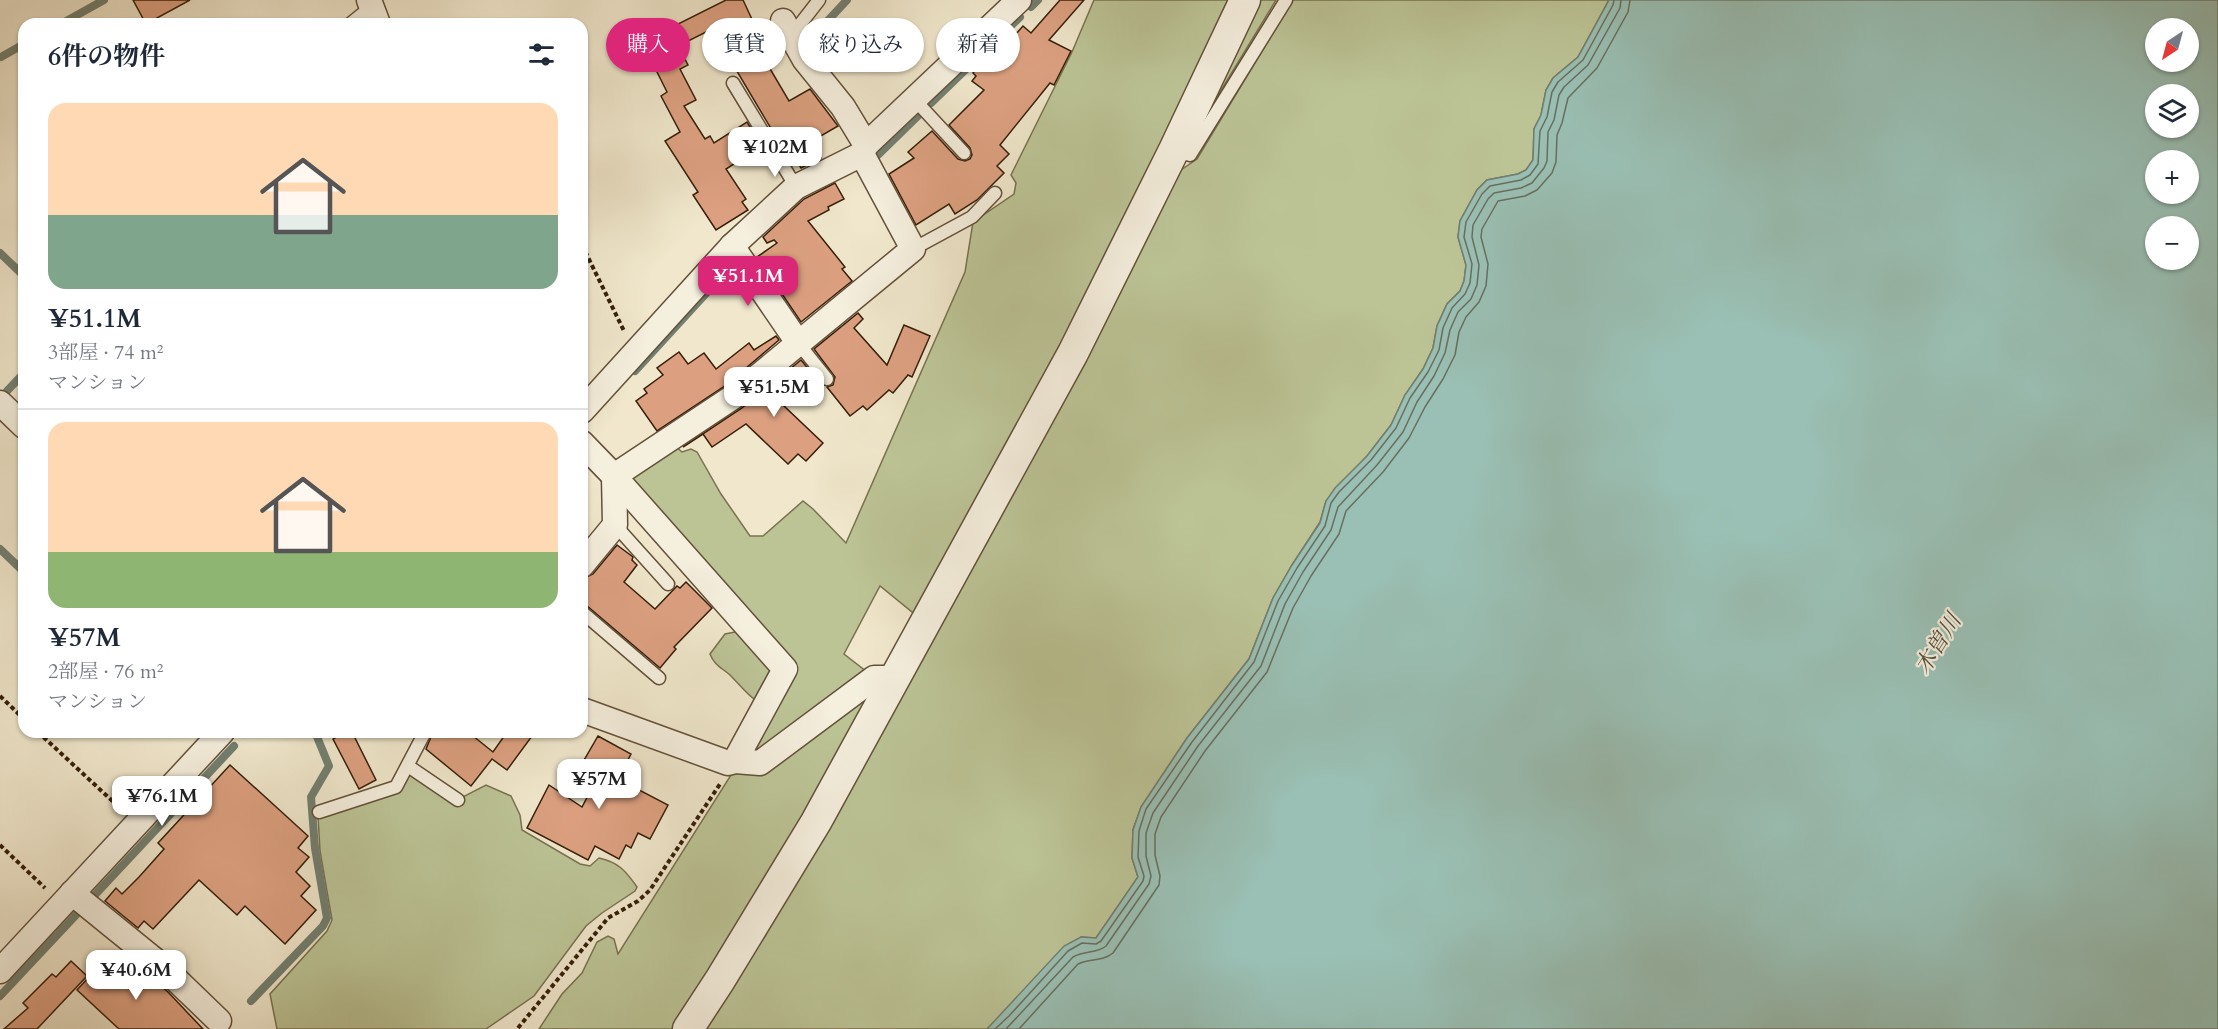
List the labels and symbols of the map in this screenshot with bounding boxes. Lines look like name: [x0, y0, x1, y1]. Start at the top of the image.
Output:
north arrow: [2145, 18, 2199, 72]
pin: ¥102M: [733, 127, 817, 178]
pin: ¥51.1M: [699, 256, 797, 307]
pin: ¥51.5M: [725, 367, 823, 418]
water label: 木曽川: [1908, 606, 1969, 680]
pin: ¥57M: [563, 759, 635, 810]
pin: ¥76.1M: [113, 776, 211, 827]
pin: ¥40.6M: [87, 950, 185, 1001]

